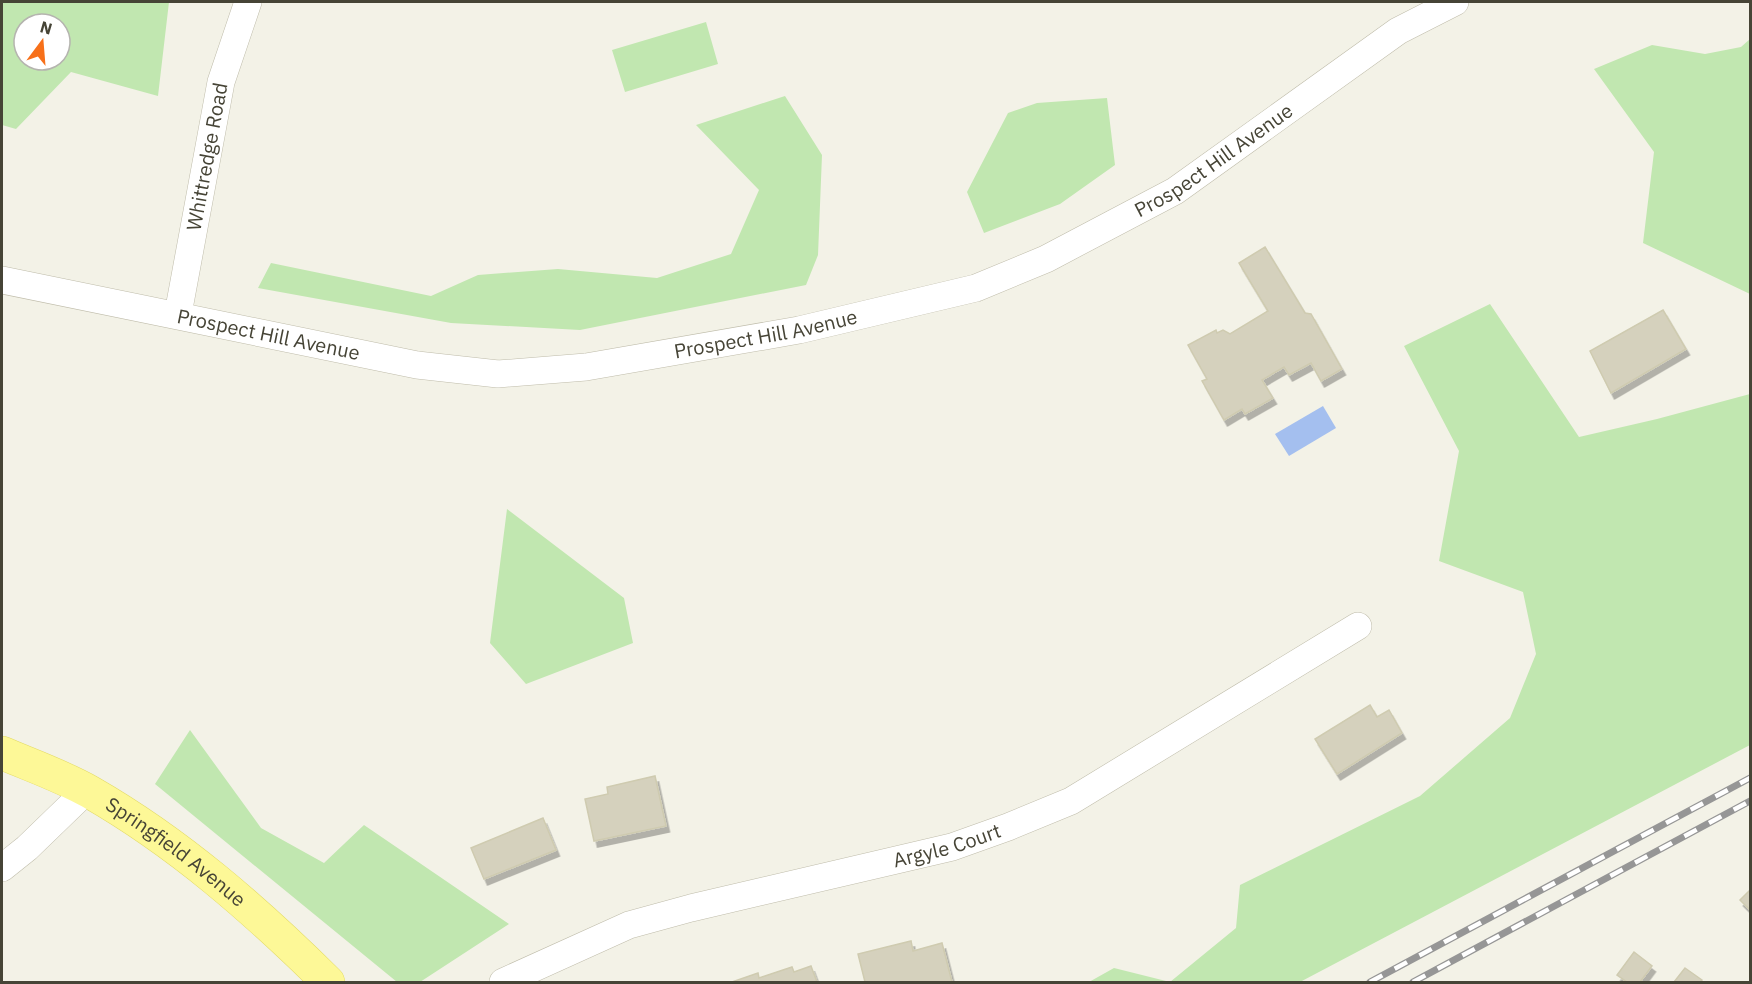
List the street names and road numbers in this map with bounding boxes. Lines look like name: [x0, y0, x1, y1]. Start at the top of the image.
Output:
street label: Whittredge Road: [180, 80, 234, 233]
street label: Prospect Hill Avenue: [1129, 97, 1298, 223]
street label: Prospect Hill Avenue: [175, 302, 362, 366]
street label: Prospect Hill Avenue: [672, 303, 860, 364]
street label: Springfield Avenue: [101, 790, 252, 912]
street label: Argyle Court: [890, 817, 1004, 873]

